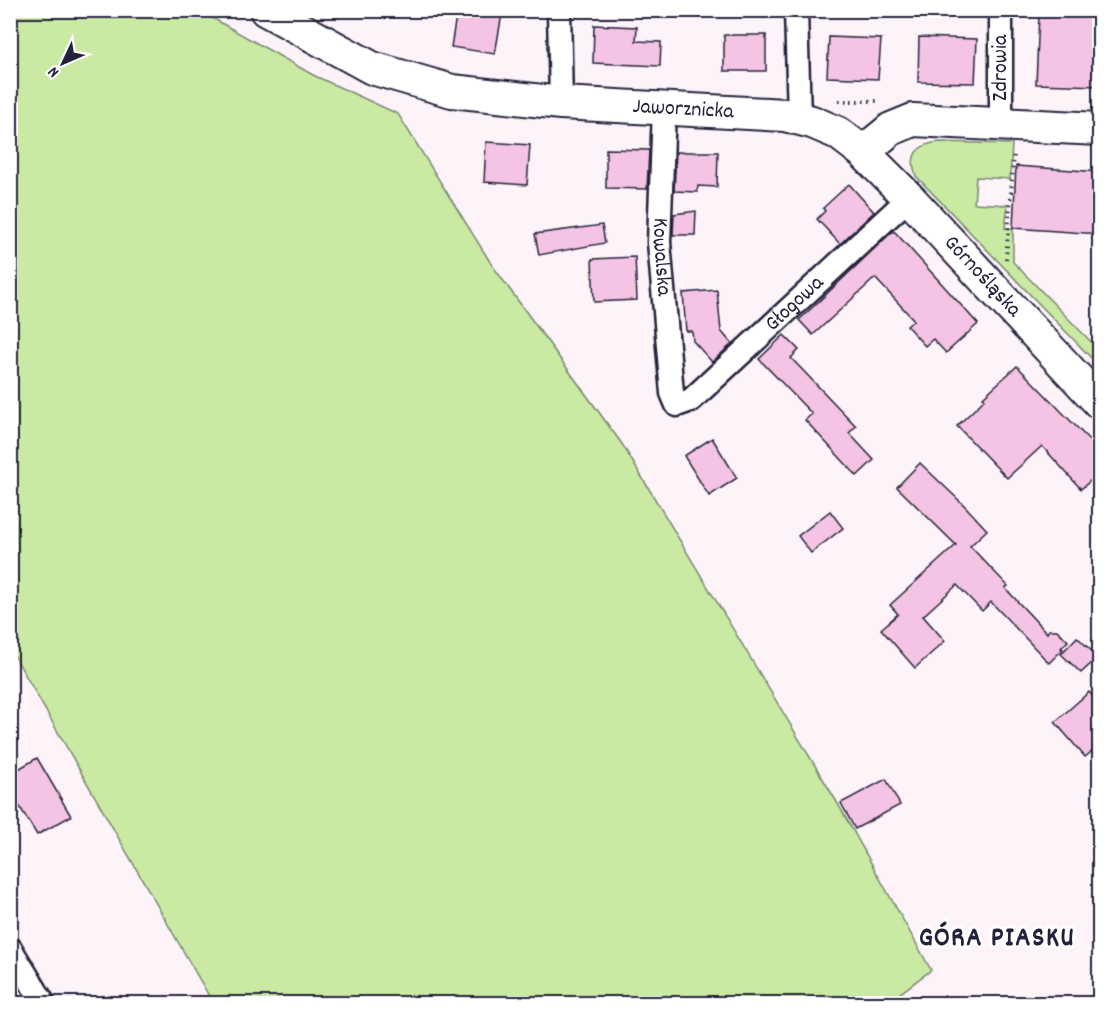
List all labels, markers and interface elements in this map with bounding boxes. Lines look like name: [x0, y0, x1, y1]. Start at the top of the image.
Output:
north arrow: [33, 33, 93, 93]
street label: Zdrowia: [986, 34, 1017, 101]
text: N: [43, 61, 65, 83]
street label: Jaworznicka: [632, 91, 735, 128]
street label: Kowalska: [643, 217, 679, 298]
street label: Górnośląska: [936, 229, 1029, 325]
street label: Głogowa: [758, 268, 832, 339]
district label: GÓRA PIASKU: [919, 920, 1075, 960]

